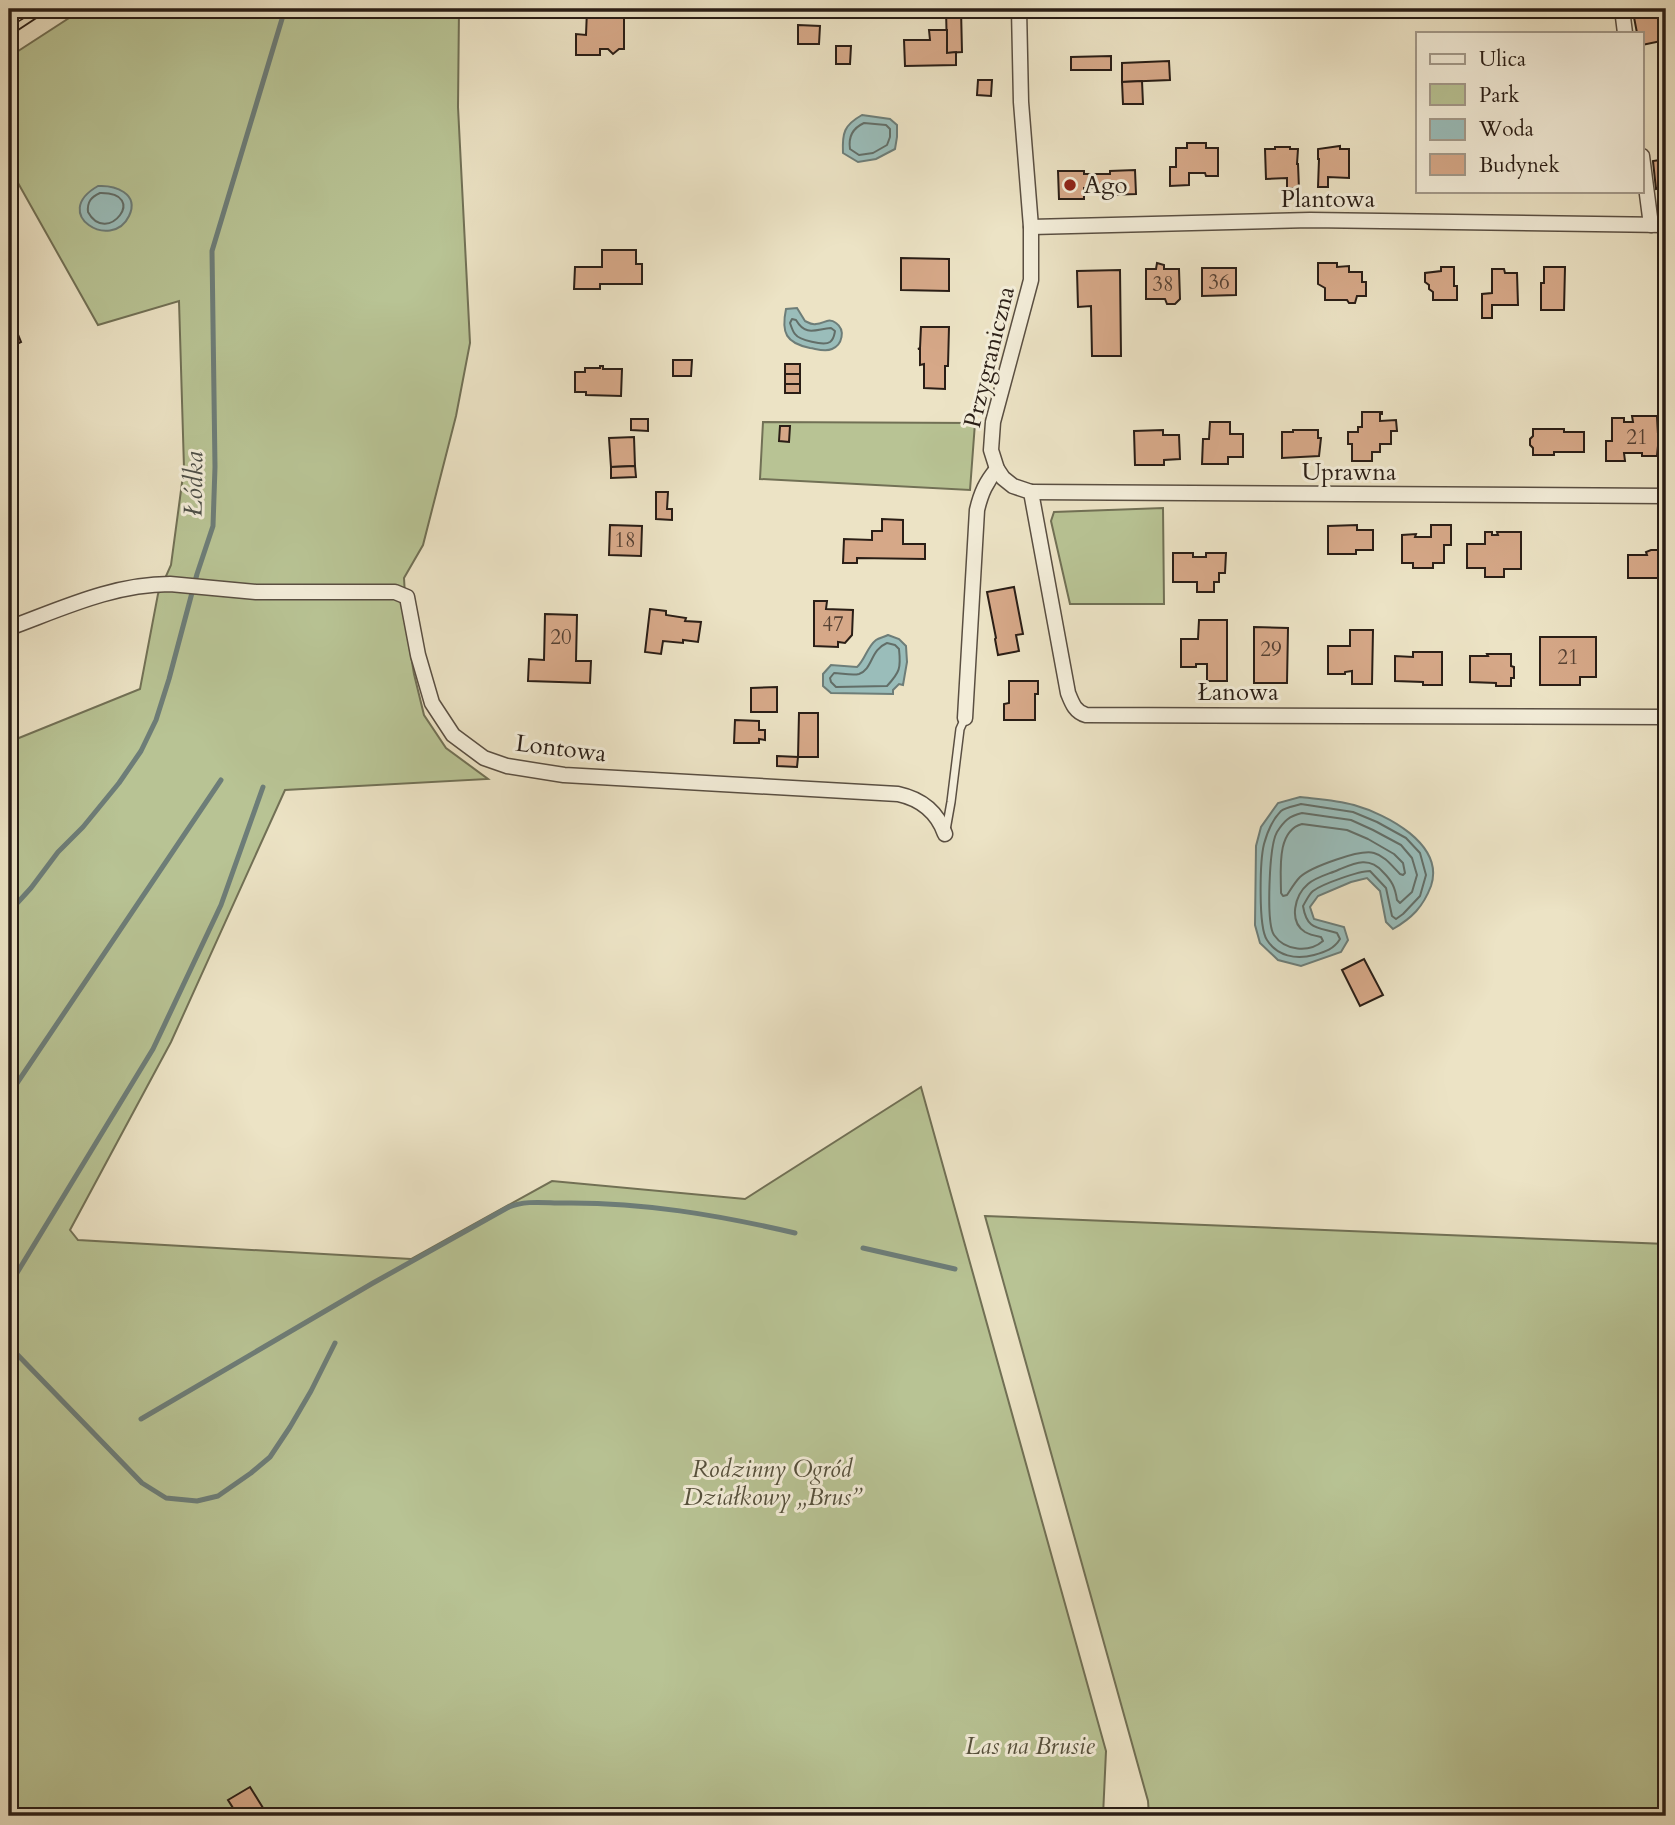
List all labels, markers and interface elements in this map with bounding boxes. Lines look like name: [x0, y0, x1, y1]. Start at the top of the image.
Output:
legend: [1416, 32, 1644, 192]
text: Ulica: [1479, 45, 1526, 74]
text: Park: [1479, 81, 1520, 110]
text: Woda: [1478, 115, 1534, 144]
text: Budynek: [1479, 151, 1561, 180]
place label: Ago: [1084, 169, 1128, 202]
marker: Ago: [1062, 177, 1078, 193]
street label: Plantowa: [1281, 183, 1376, 216]
house number: 36: [1208, 268, 1230, 297]
house number: 38: [1152, 270, 1174, 299]
street label: Przygraniczna: [956, 282, 1023, 431]
house number: 21: [1626, 423, 1648, 452]
water label: Łódka: [175, 451, 212, 517]
street label: Uprawna: [1302, 456, 1397, 489]
house number: 18: [614, 526, 636, 555]
house number: 47: [822, 610, 844, 639]
house number: 20: [550, 623, 572, 652]
house number: 29: [1260, 635, 1282, 664]
house number: 21: [1557, 643, 1579, 672]
street label: Łanowa: [1197, 676, 1279, 709]
street label: Lontowa: [514, 727, 609, 771]
park label: Rodzinny Ogród Działkowy „Brus”: [683, 1453, 863, 1514]
park label: Las na Brusie: [965, 1730, 1095, 1763]

